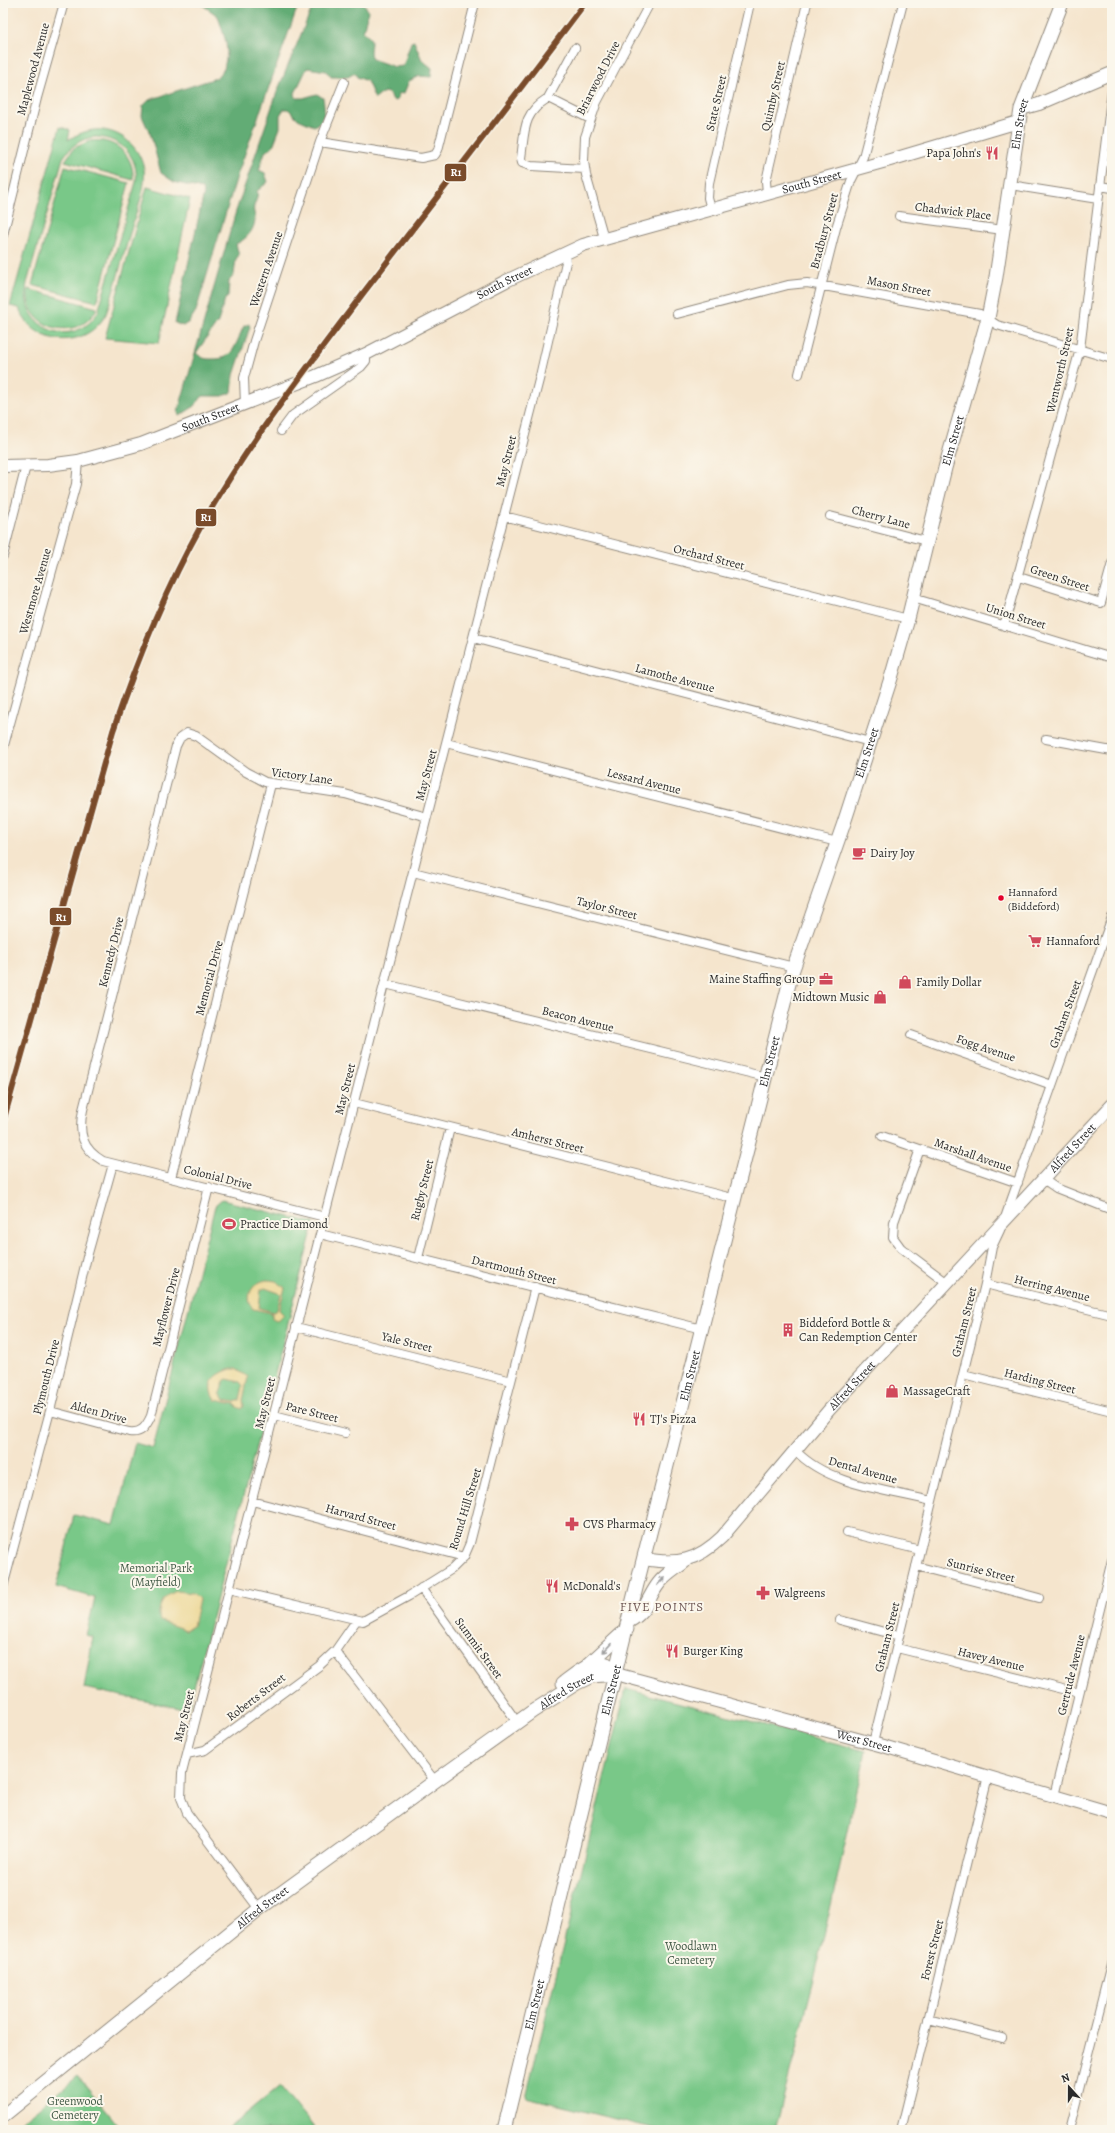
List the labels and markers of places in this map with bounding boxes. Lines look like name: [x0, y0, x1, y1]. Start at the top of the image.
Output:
place label: Papa John's: [926, 145, 981, 161]
restaurant icon: Papa John's: [984, 145, 1000, 161]
cafe icon: Dairy Joy: [851, 845, 867, 861]
place label: Dairy Joy: [870, 845, 915, 861]
place label: Hannaford (Biddeford): [1008, 885, 1059, 914]
marker: Hannaford (Biddeford): [996, 893, 1006, 903]
supermarket icon: Hannaford: [1027, 933, 1043, 949]
place label: Hannaford: [1046, 933, 1100, 949]
place label: Maine Staffing Group: [709, 971, 815, 987]
office icon: Maine Staffing Group: [818, 971, 834, 987]
shop icon: Family Dollar: [897, 974, 913, 990]
place label: Family Dollar: [916, 974, 982, 990]
place label: Midtown Music: [792, 989, 869, 1005]
shop icon: Midtown Music: [872, 989, 888, 1005]
sports icon: Practice Diamond: [221, 1216, 237, 1232]
place label: Practice Diamond: [240, 1216, 329, 1232]
place label: Biddeford Bottle & Can Redemption Center: [799, 1315, 917, 1345]
building icon: Biddeford Bottle & Can Redemption Center: [780, 1322, 796, 1338]
shop icon: MassageCraft: [884, 1383, 900, 1399]
place label: MassageCraft: [903, 1383, 970, 1399]
restaurant icon: TJ's Pizza: [631, 1411, 647, 1427]
place label: TJ's Pizza: [650, 1411, 697, 1427]
pharmacy icon: CVS Pharmacy: [564, 1516, 580, 1532]
place label: CVS Pharmacy: [583, 1516, 656, 1532]
restaurant icon: McDonald's: [544, 1578, 560, 1594]
place label: McDonald's: [563, 1578, 621, 1594]
pharmacy icon: Walgreens: [755, 1585, 771, 1601]
place label: Walgreens: [773, 1585, 826, 1601]
restaurant icon: Burger King: [664, 1643, 680, 1659]
place label: Burger King: [683, 1643, 743, 1659]

